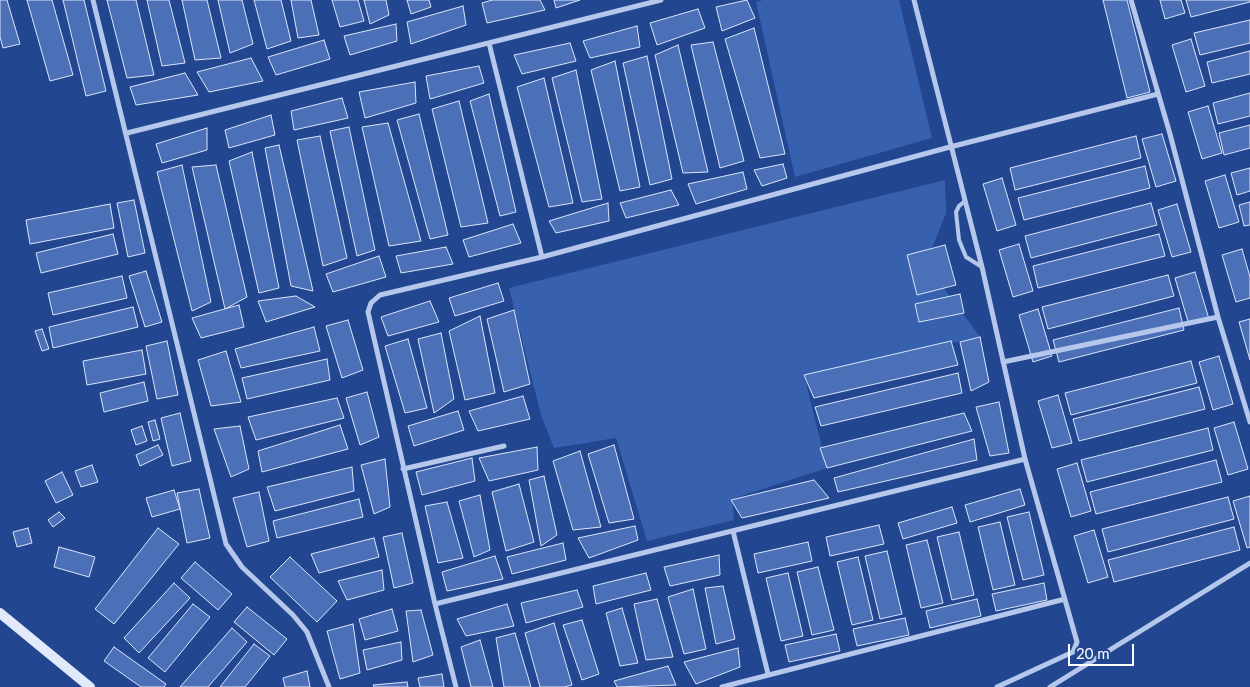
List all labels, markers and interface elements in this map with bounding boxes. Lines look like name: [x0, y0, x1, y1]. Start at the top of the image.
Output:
scale bar: [1070, 634, 1136, 666]
text: 20 m: [1076, 644, 1110, 662]

